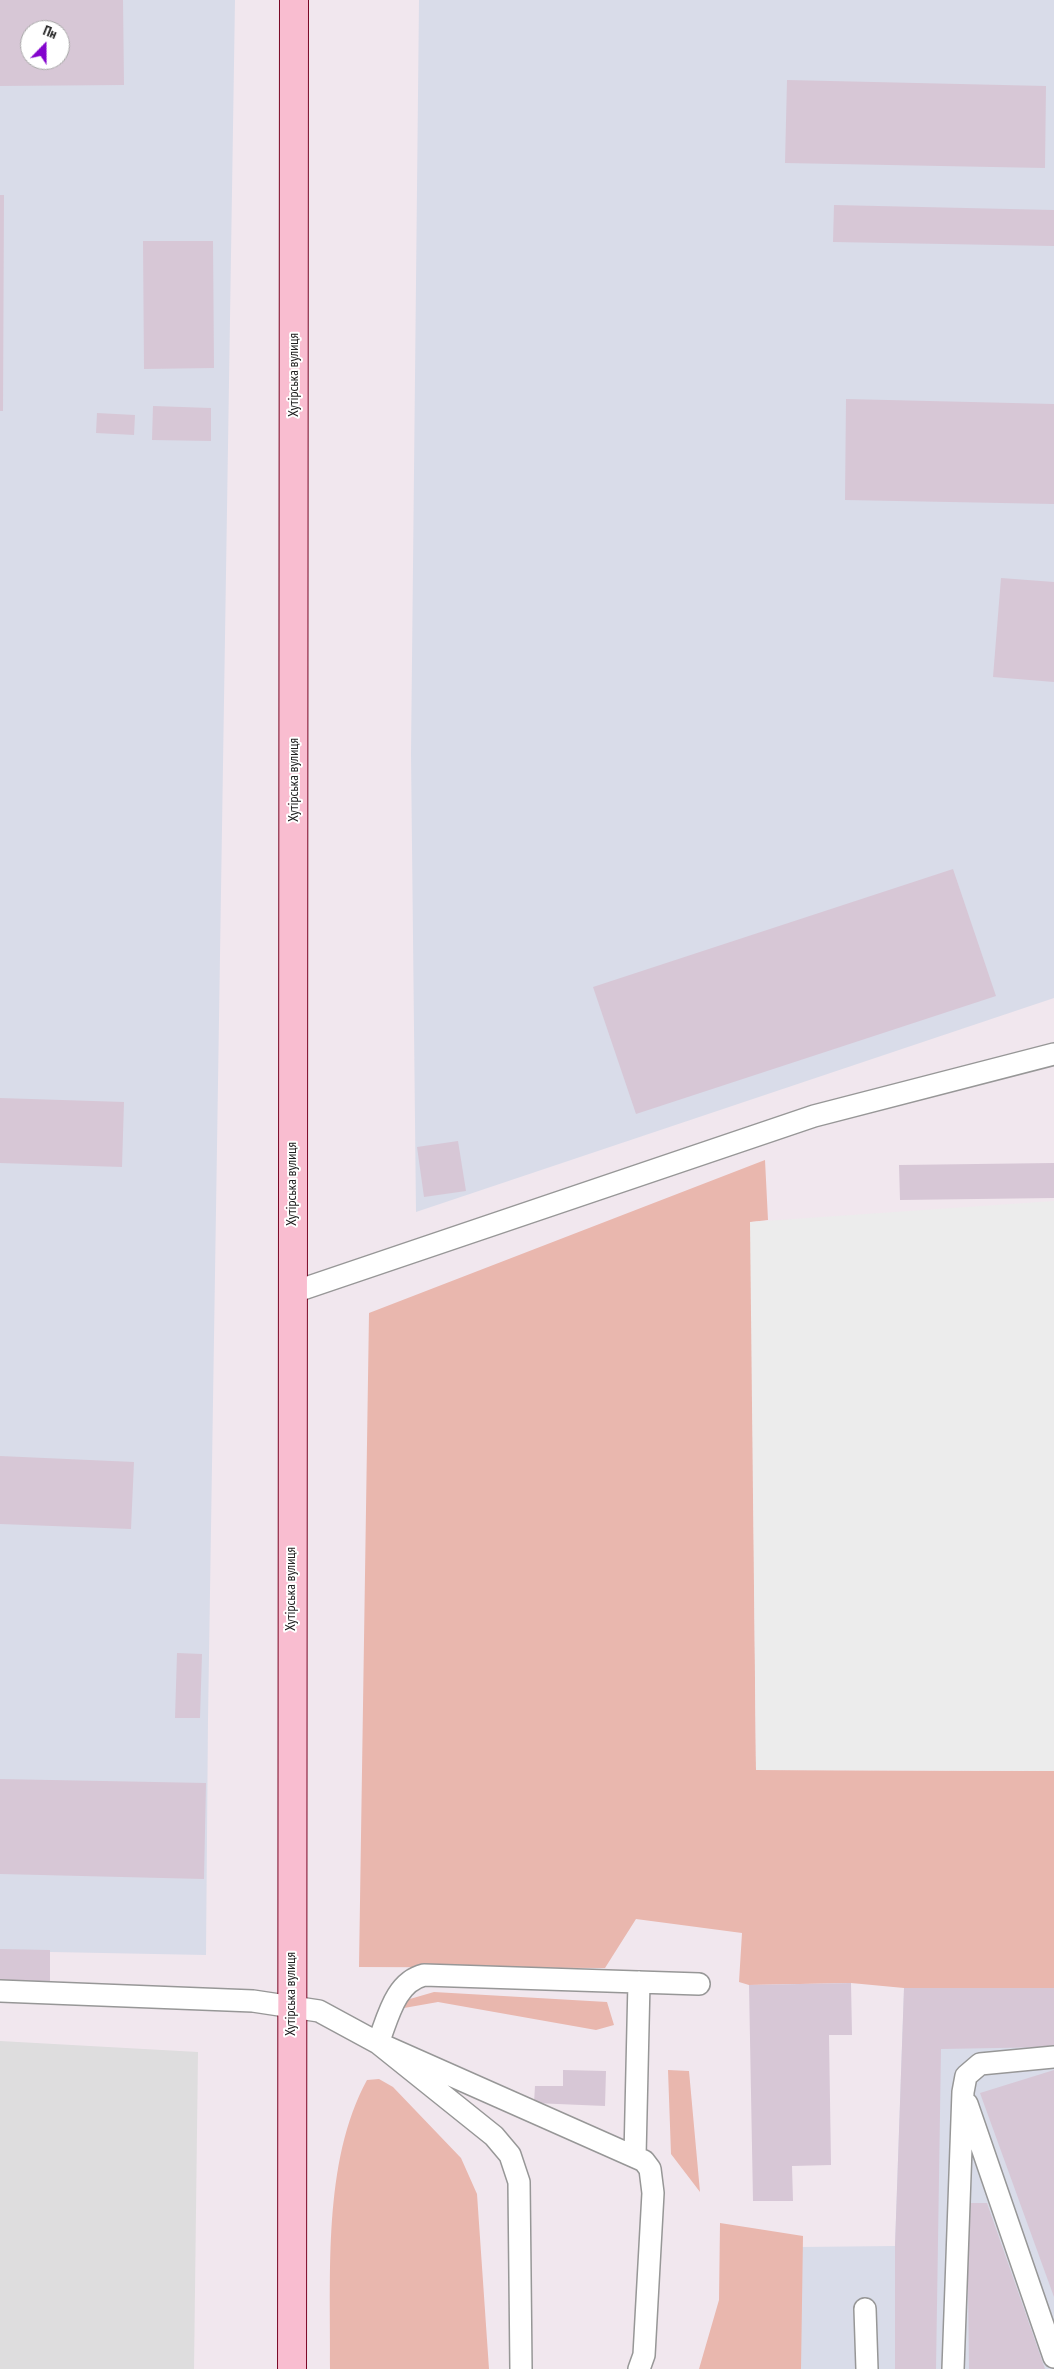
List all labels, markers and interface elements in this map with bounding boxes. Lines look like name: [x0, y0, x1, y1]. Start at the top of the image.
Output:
north arrow: [20, 20, 70, 70]
text: Пн: [41, 21, 60, 43]
street label: Хутірська вулиця: [286, 333, 302, 417]
street label: Хутірська вулиця: [286, 738, 302, 822]
street label: Хутірська вулиця: [284, 1142, 300, 1226]
street label: Хутірська вулиця: [283, 1547, 299, 1631]
street label: Хутірська вулиця: [283, 1952, 299, 2036]

